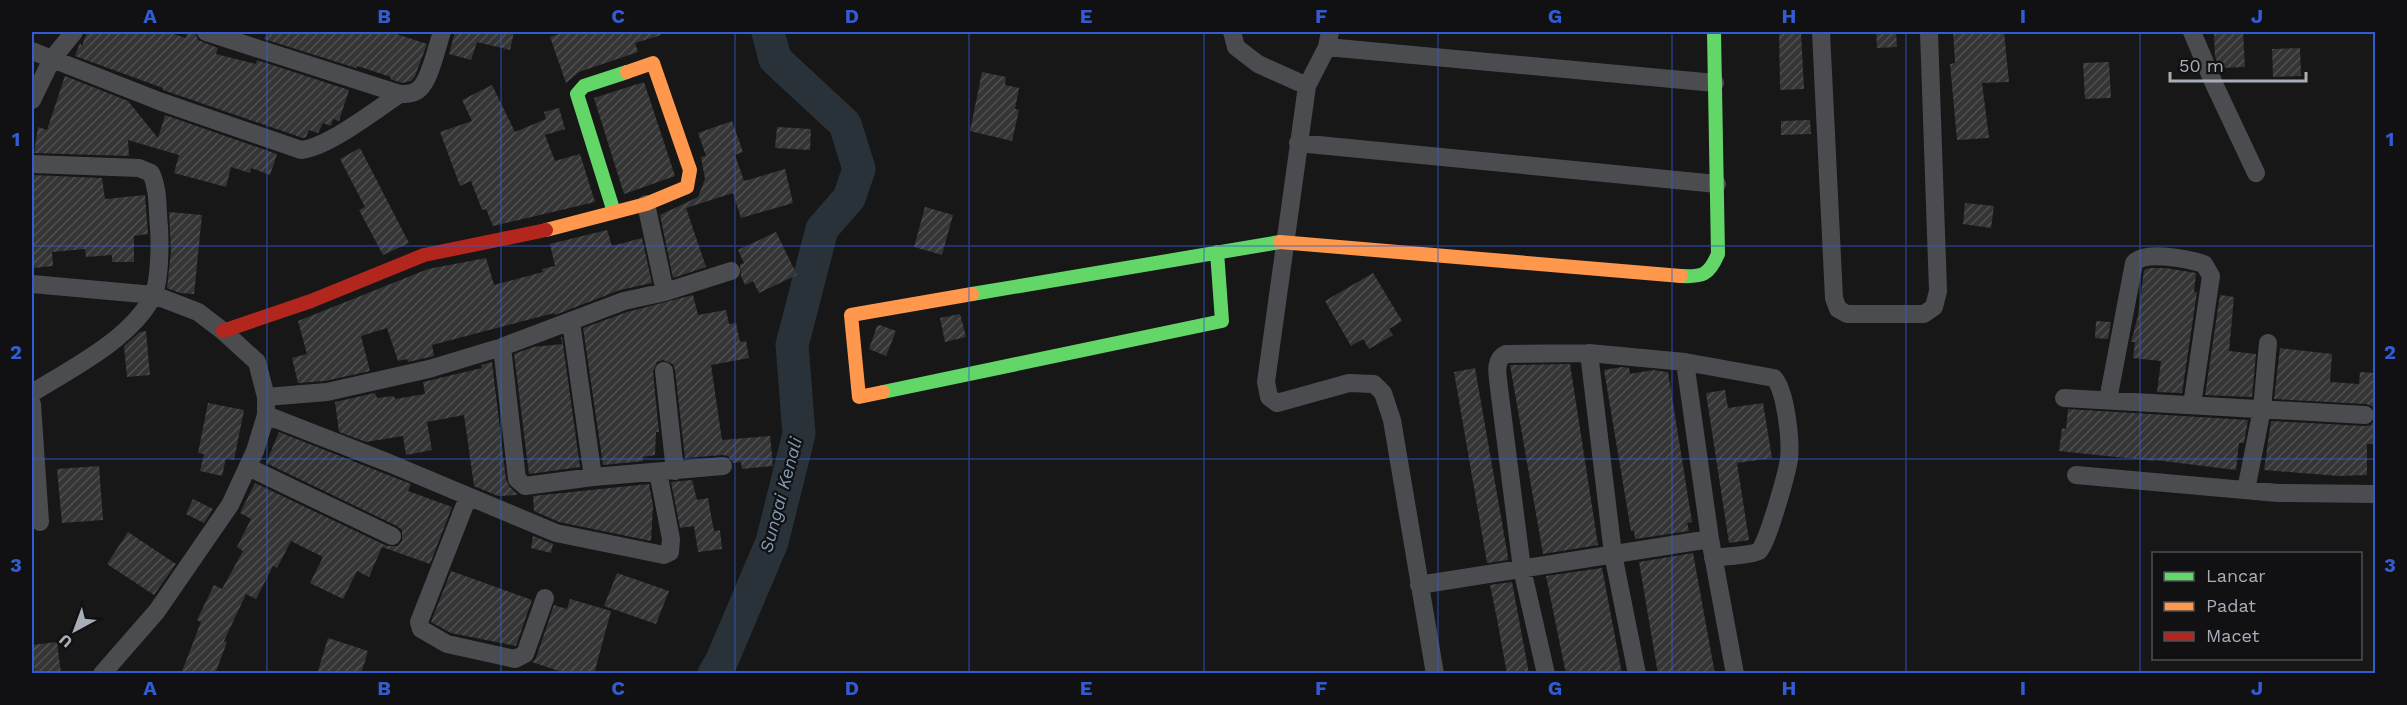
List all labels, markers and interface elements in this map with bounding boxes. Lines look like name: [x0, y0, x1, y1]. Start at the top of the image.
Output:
text: A: [143, 4, 157, 28]
text: B: [377, 4, 391, 28]
text: C: [611, 4, 625, 28]
text: D: [845, 4, 859, 28]
text: E: [1080, 4, 1092, 28]
text: F: [1315, 4, 1327, 28]
text: G: [1548, 4, 1562, 28]
text: H: [1782, 4, 1796, 28]
text: I: [2020, 4, 2026, 28]
text: J: [2251, 4, 2263, 28]
scale bar: [2170, 45, 2306, 83]
text: 50 m: [2179, 55, 2224, 76]
text: 1: [12, 127, 20, 151]
text: 1: [2386, 127, 2394, 151]
text: 2: [10, 340, 22, 364]
text: 2: [2384, 340, 2396, 364]
water label: Sungai Kenali: [755, 434, 806, 555]
legend: [2152, 552, 2362, 660]
text: 3: [10, 553, 22, 577]
text: 3: [2384, 553, 2396, 577]
text: Lancar: [2206, 565, 2266, 586]
text: Padat: [2206, 595, 2256, 616]
north arrow: [45, 600, 105, 660]
text: Macet: [2206, 625, 2260, 646]
text: U: [55, 630, 76, 652]
text: A: [143, 676, 157, 700]
text: B: [377, 676, 391, 700]
text: C: [611, 676, 625, 700]
text: D: [845, 676, 859, 700]
text: E: [1080, 676, 1092, 700]
text: F: [1315, 676, 1327, 700]
text: G: [1548, 676, 1562, 700]
text: H: [1782, 676, 1796, 700]
text: I: [2020, 676, 2026, 700]
text: J: [2251, 676, 2263, 700]

